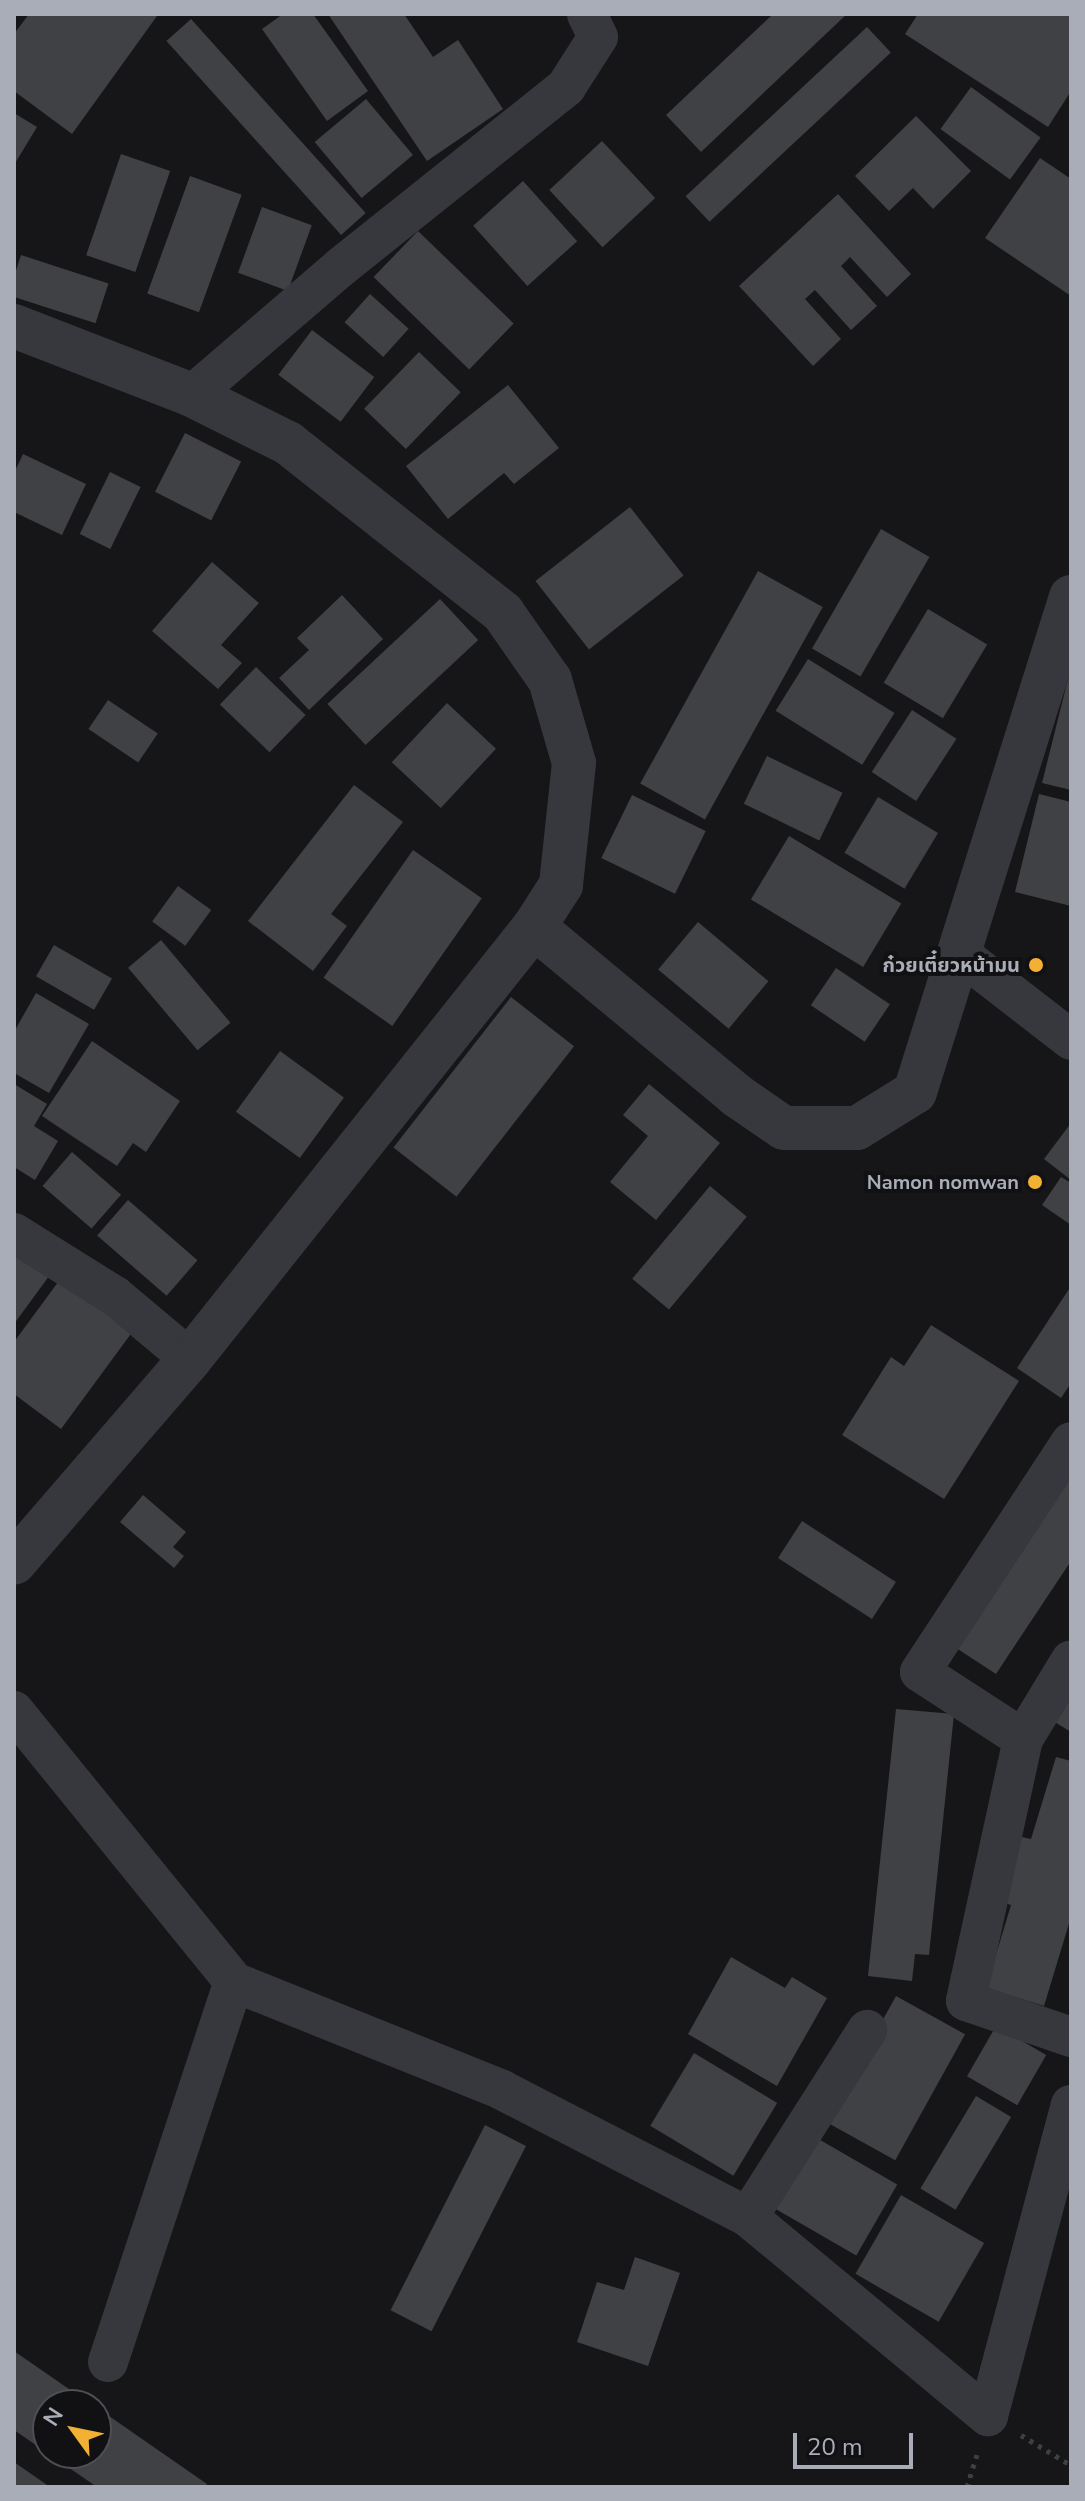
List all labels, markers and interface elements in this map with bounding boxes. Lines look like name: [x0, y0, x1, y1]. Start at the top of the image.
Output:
place label: ก๋วยเตี๋ยวหน้ามน: [882, 953, 1020, 977]
marker: ก๋วยเตี๋ยวหน้ามน: [1027, 956, 1045, 974]
place label: Namon nomwan: [867, 1170, 1019, 1194]
marker: Namon nomwan: [1026, 1173, 1044, 1191]
north arrow: [32, 2389, 112, 2469]
text: N: [36, 2402, 71, 2432]
scale bar: [797, 2417, 917, 2467]
text: 20 m: [807, 2431, 863, 2463]

